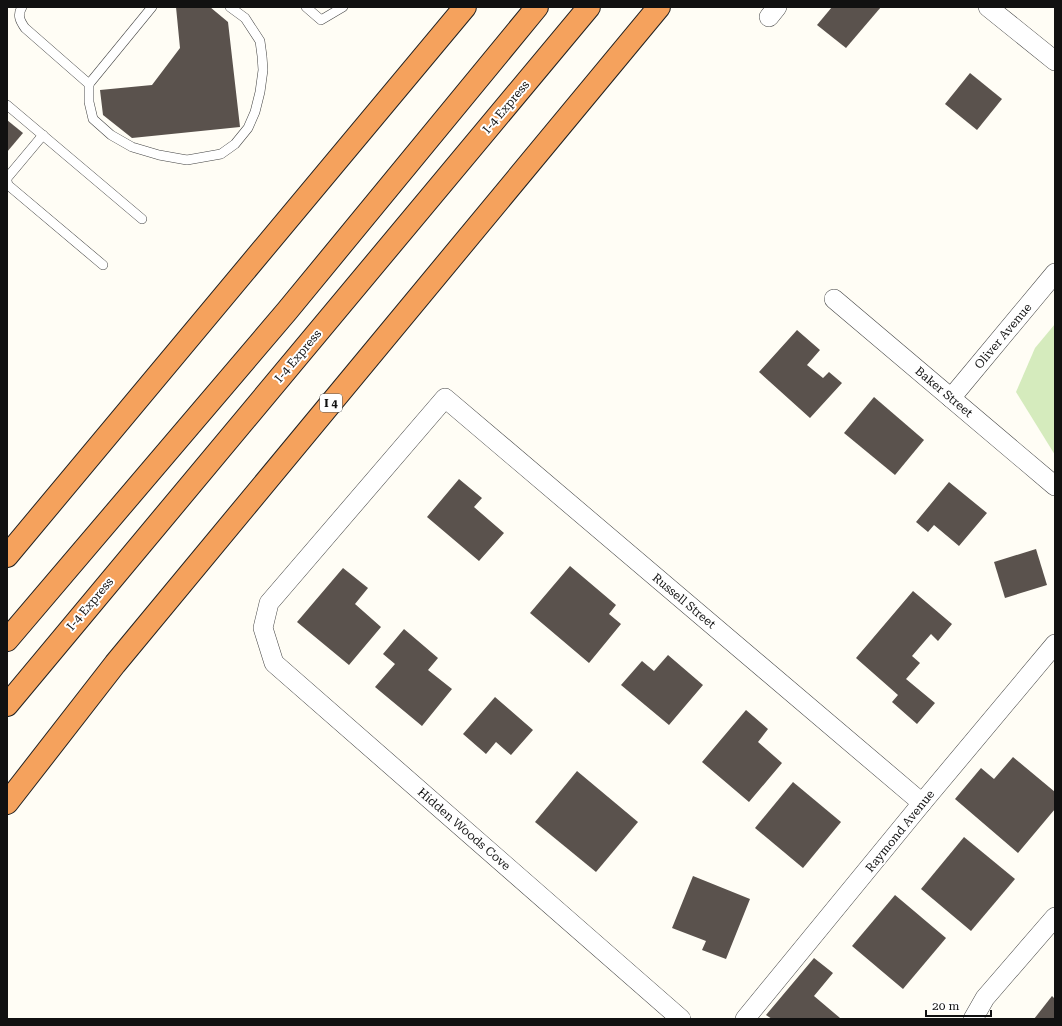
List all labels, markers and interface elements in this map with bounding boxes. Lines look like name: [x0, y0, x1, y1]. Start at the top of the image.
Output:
street label: I-4 Express: [480, 77, 532, 136]
street label: Oliver Avenue: [971, 300, 1035, 372]
street label: I-4 Express: [272, 326, 324, 385]
street label: Baker Street: [912, 364, 976, 420]
road number: I 4: [320, 394, 342, 412]
street label: Russell Street: [650, 570, 719, 632]
street label: I-4 Express: [64, 574, 116, 633]
street label: Hidden Woods Cove: [415, 785, 514, 873]
street label: Raymond Avenue: [863, 787, 938, 875]
scale bar: [926, 992, 991, 1018]
text: 20 m: [932, 999, 959, 1013]

